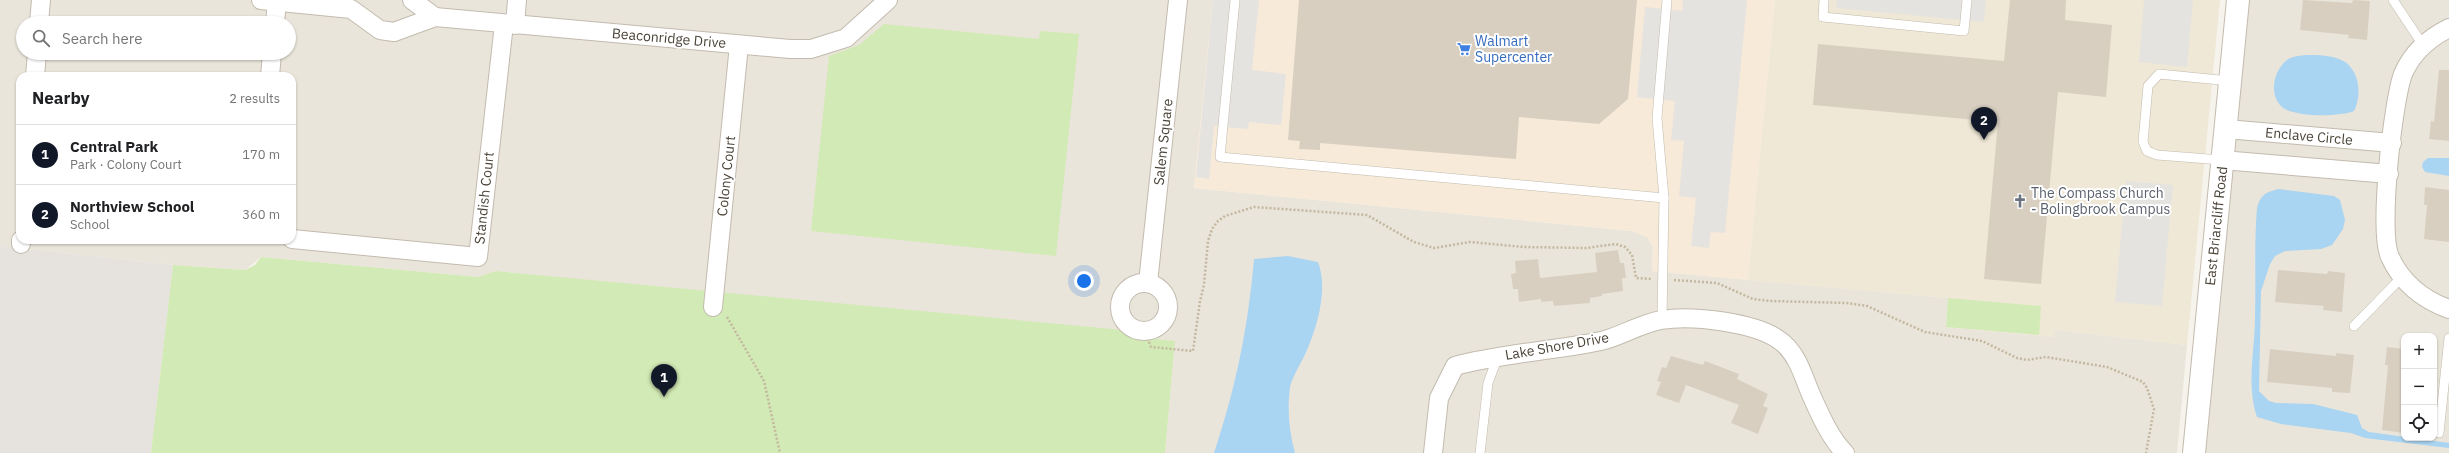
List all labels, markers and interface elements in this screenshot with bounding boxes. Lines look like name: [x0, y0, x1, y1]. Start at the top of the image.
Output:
search box: [16, 16, 296, 60]
street label: Beaconridge Drive: [611, 24, 727, 52]
icon: search: [30, 27, 52, 49]
text: Search here: [62, 29, 142, 48]
place label: Walmart Supercenter: [1475, 32, 1552, 66]
supermarket icon: Walmart Supercenter: [1456, 41, 1472, 57]
text: Nearby: [32, 87, 90, 109]
text: 2 results: [229, 90, 280, 107]
street label: Salem Square: [1149, 97, 1177, 186]
pin: 2: [1971, 107, 1997, 140]
street label: Enclave Circle: [2264, 123, 2354, 149]
street label: Colony Court: [713, 135, 739, 217]
text: Central Park: [70, 137, 158, 156]
text: 1: [41, 146, 49, 163]
text: 170 m: [242, 146, 280, 163]
street label: Standish Court: [470, 151, 498, 245]
text: Park · Colony Court: [70, 156, 182, 173]
street label: East Briarcliff Road: [2201, 165, 2231, 287]
place label: The Compass Church - Bolingbrook Campus: [2031, 184, 2171, 218]
church icon: The Compass Church - Bolingbrook Campus: [2012, 193, 2028, 209]
text: Northview School: [70, 197, 194, 216]
text: 2: [41, 206, 49, 223]
text: 360 m: [242, 206, 280, 223]
text: School: [70, 216, 110, 233]
your location: [1074, 271, 1094, 291]
street label: Lake Shore Drive: [1504, 328, 1611, 364]
map controls: [2401, 333, 2437, 441]
button: +: [2401, 333, 2437, 369]
pin: 1: [651, 364, 677, 397]
button: −: [2401, 369, 2437, 405]
button: locate: [2401, 405, 2437, 441]

